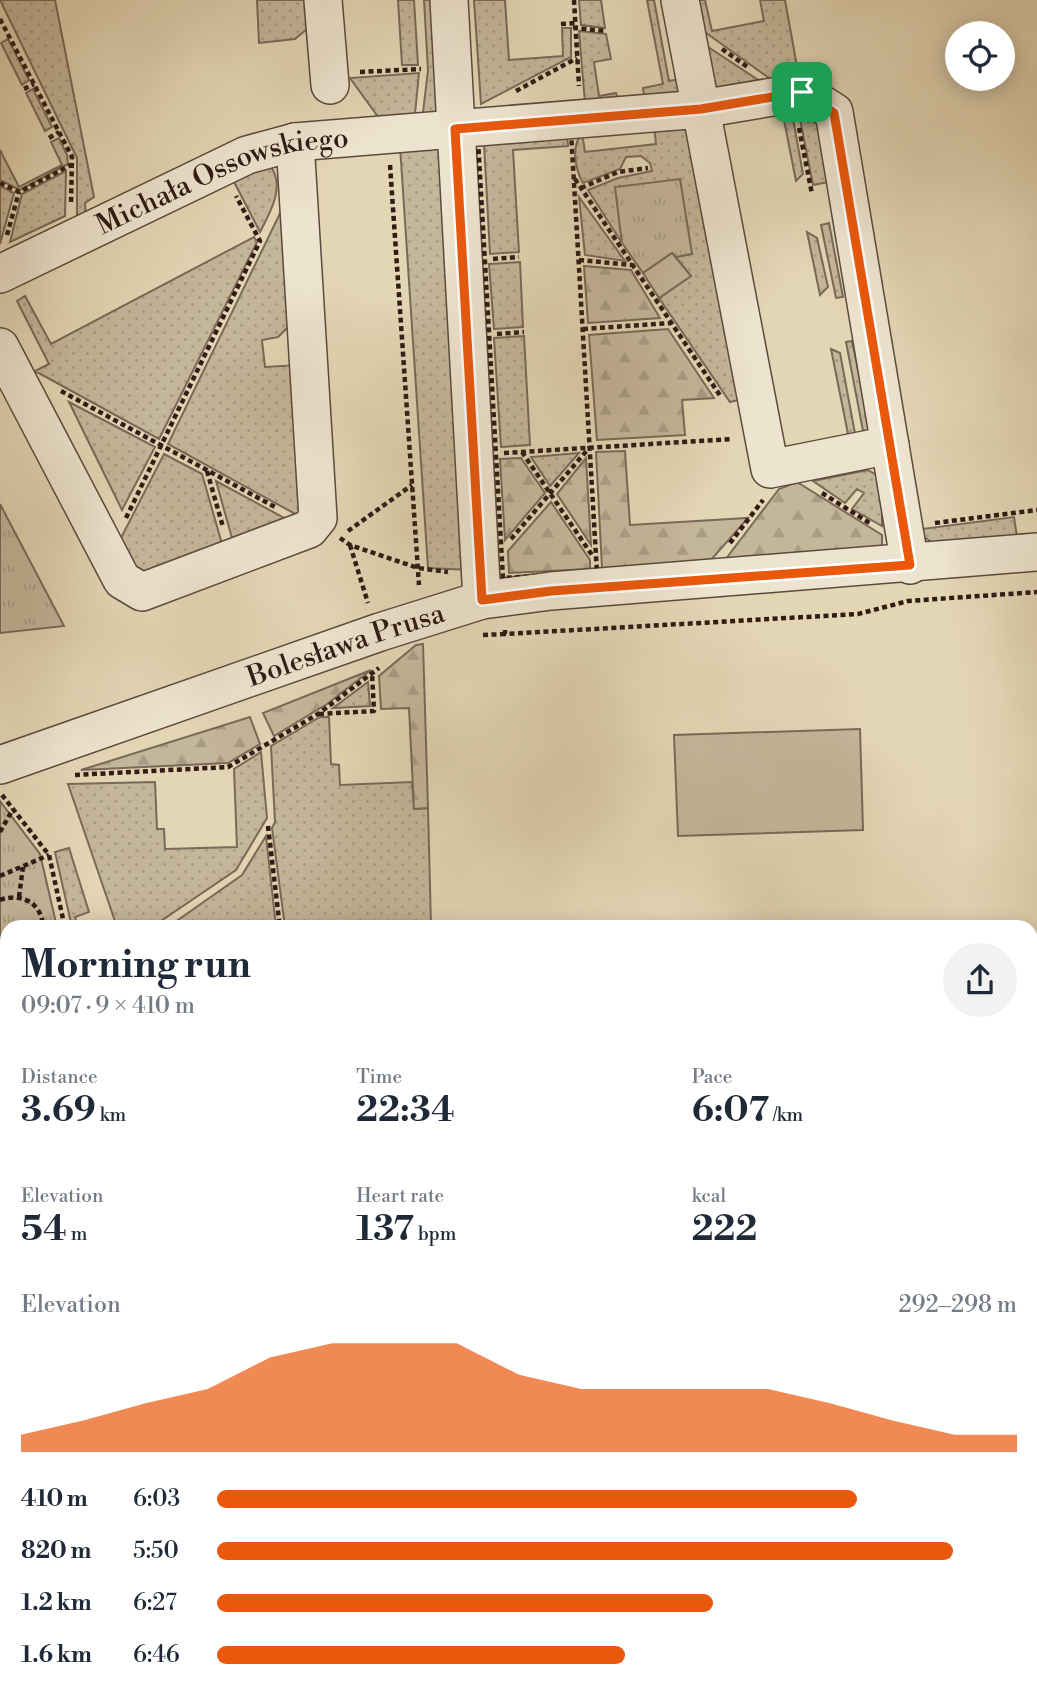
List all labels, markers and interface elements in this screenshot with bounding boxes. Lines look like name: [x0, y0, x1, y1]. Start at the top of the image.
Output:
map controls: [945, 21, 1015, 91]
button: locate: [945, 21, 1015, 91]
pin: [772, 62, 832, 122]
icon: arrive: [783, 73, 821, 111]
street label: Michała Ossowskiego: [90, 120, 350, 243]
street label: Bolesława Prusa: [241, 595, 450, 695]
text: Morning run: [21, 942, 251, 989]
button: share: [943, 943, 1017, 1017]
text: 09:07 · 9 × 410 m: [21, 992, 195, 1020]
text: Distance: [21, 1065, 98, 1089]
text: Time: [356, 1065, 402, 1089]
text: Pace: [692, 1065, 732, 1089]
text: 3.69: [21, 1089, 96, 1132]
text: 22:34: [356, 1089, 455, 1132]
text: 6:07: [692, 1089, 769, 1132]
text: km: [96, 1103, 126, 1127]
text: /km: [769, 1103, 803, 1127]
text: Elevation: [21, 1184, 103, 1208]
text: Heart rate: [356, 1184, 444, 1208]
text: kcal: [692, 1184, 726, 1208]
text: 54: [21, 1208, 67, 1251]
text: 137: [356, 1208, 414, 1251]
text: 222: [692, 1208, 757, 1251]
text: m: [67, 1222, 87, 1246]
text: bpm: [414, 1222, 456, 1246]
text: Elevation: [21, 1291, 121, 1319]
text: 292–298 m: [898, 1291, 1017, 1319]
text: 410 m: [21, 1485, 88, 1513]
text: 6:03: [133, 1485, 180, 1513]
text: 820 m: [21, 1537, 91, 1565]
text: 5:50: [133, 1537, 179, 1565]
text: 1.2 km: [21, 1589, 92, 1617]
text: 6:27: [133, 1589, 177, 1617]
text: 1.6 km: [21, 1641, 92, 1669]
text: 6:46: [133, 1641, 180, 1669]

